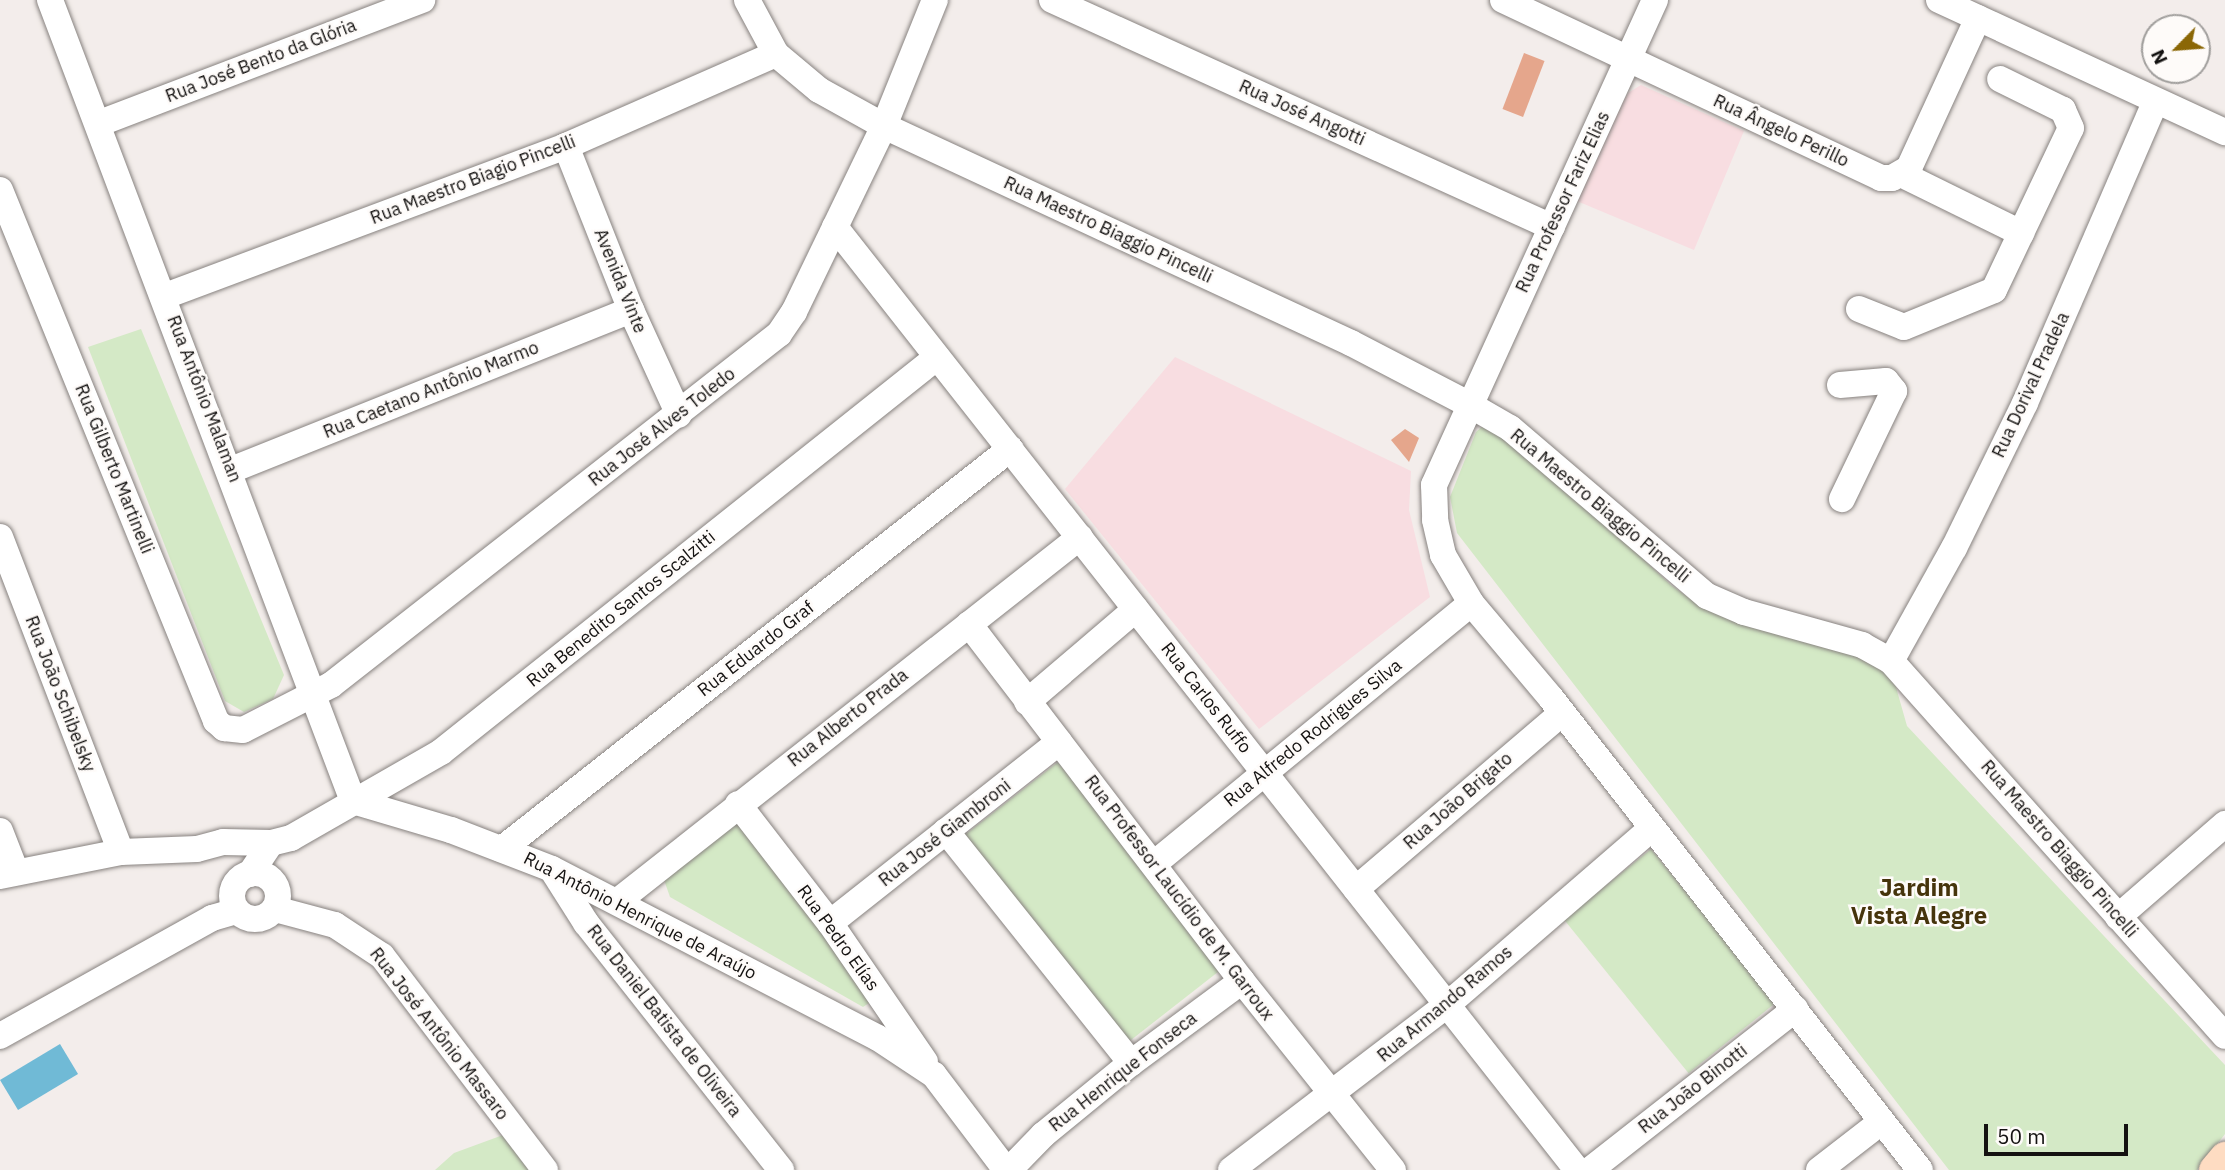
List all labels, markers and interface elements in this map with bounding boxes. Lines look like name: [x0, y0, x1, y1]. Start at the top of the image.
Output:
north arrow: [2141, 14, 2211, 84]
street label: Rua José Bento da Glória: [163, 15, 359, 107]
text: N: [2145, 46, 2173, 68]
street label: Rua José Angotti: [1235, 75, 1369, 151]
street label: Rua Ângelo Perillo: [1710, 90, 1852, 172]
street label: Rua Professor Fariz Elias: [1511, 108, 1615, 296]
street label: Rua Maestro Biagio Pincelli: [367, 131, 579, 229]
street label: Rua Maestro Biaggio Pincelli: [1000, 172, 1216, 288]
street label: Avenida Vinte: [589, 226, 651, 336]
street label: Rua Dorival Pradela: [1988, 309, 2074, 461]
street label: Rua Antônio Malaman: [162, 312, 246, 486]
street label: Rua Caetano Antônio Marmo: [320, 337, 542, 443]
street label: Rua José Alves Toledo: [584, 363, 740, 491]
street label: Rua Gilberto Martinelli: [70, 381, 158, 557]
street label: Rua Maestro Biaggio Pincelli: [1506, 424, 1694, 588]
street label: Rua Benedito Santos Scalzitti: [522, 526, 720, 692]
street label: Rua Eduardo Graf: [693, 597, 819, 701]
street label: Rua João Schibelsky: [20, 613, 100, 775]
street label: Rua Carlos Ruffo: [1156, 638, 1256, 758]
street label: Rua Alfredo Rodrigues Silva: [1220, 655, 1406, 811]
street label: Rua Alberto Prada: [784, 664, 912, 772]
street label: Rua João Brigato: [1399, 748, 1517, 854]
street label: Rua Maestro Biaggio Pincelli: [1976, 756, 2142, 942]
street label: Rua Professor Laucídio de M. Garroux: [1080, 771, 1278, 1025]
street label: Rua José Giambroni: [875, 775, 1015, 891]
street label: Rua Antônio Henrique de Araújo: [520, 848, 760, 984]
district label: Jardim Vista Alegre: [1851, 874, 1987, 930]
street label: Rua Pedro Elías: [792, 881, 884, 995]
street label: Rua Daniel Batista de Oliveira: [582, 921, 746, 1121]
street label: Rua Armando Ramos: [1373, 941, 1517, 1067]
street label: Rua José Antônio Massaro: [365, 944, 513, 1124]
street label: Rua Henrique Fonseca: [1045, 1008, 1201, 1136]
street label: Rua João Binotti: [1634, 1040, 1752, 1138]
scale bar: [1987, 1110, 2130, 1154]
text: 50 m: [1997, 1122, 2046, 1150]

